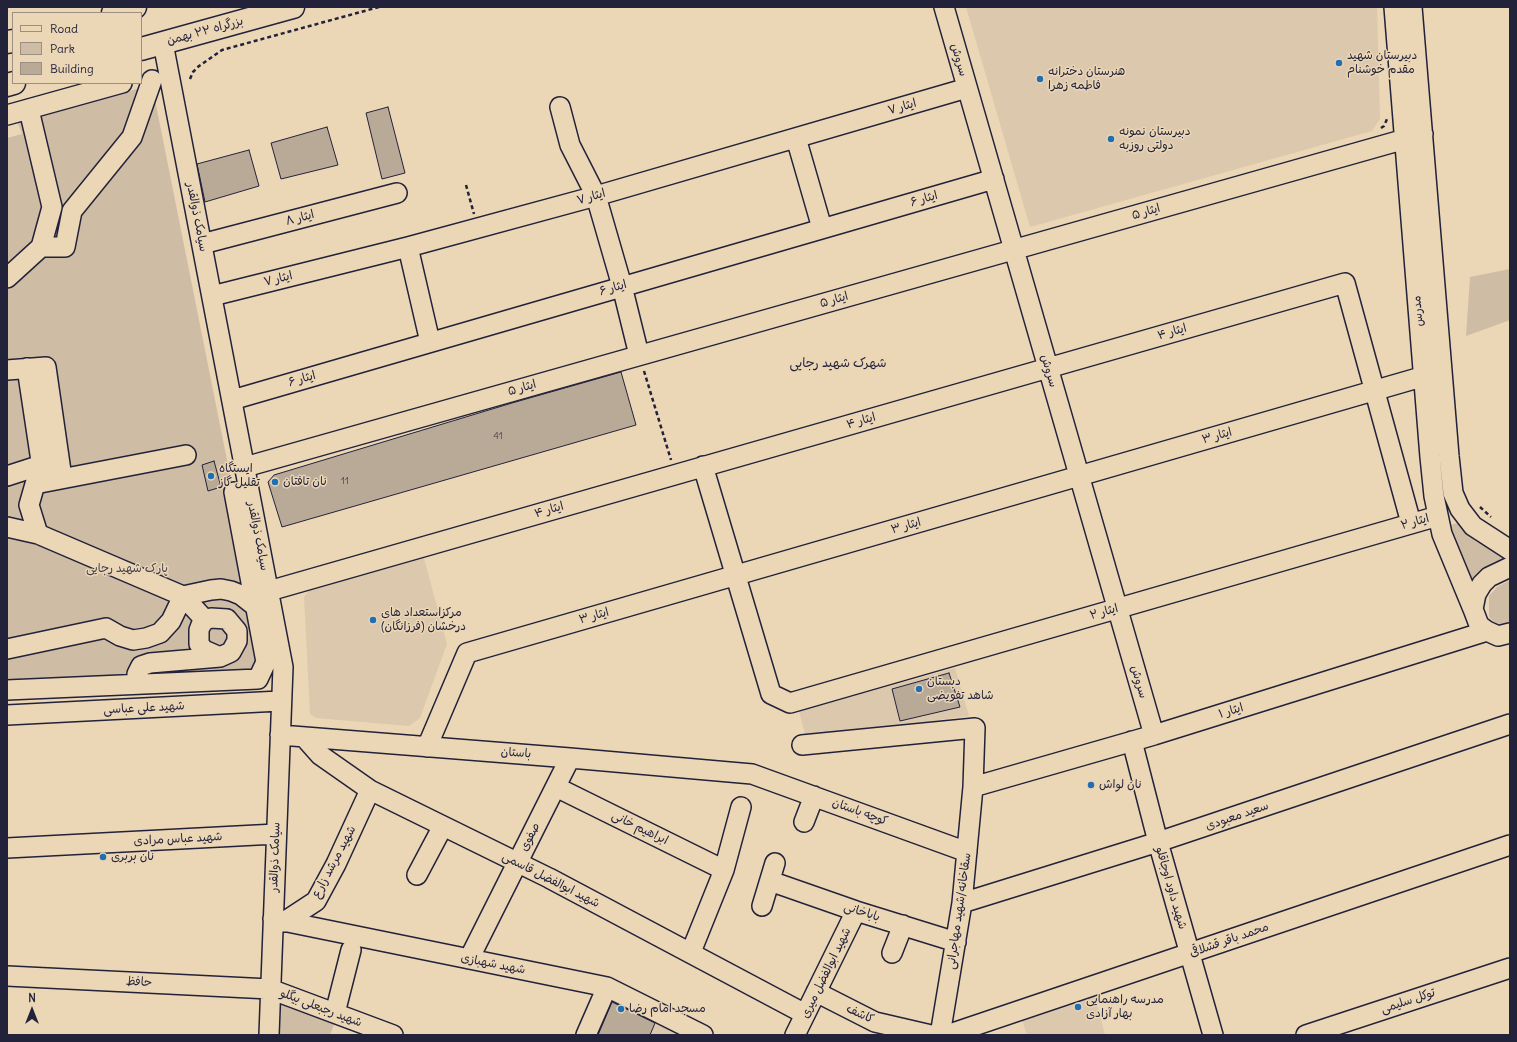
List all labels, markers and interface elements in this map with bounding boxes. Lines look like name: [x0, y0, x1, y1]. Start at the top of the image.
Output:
legend: [12, 12, 142, 84]
street label: بزرگراه ۲۲ بهمن: [165, 14, 245, 48]
text: Road: [50, 21, 78, 36]
text: Park: [50, 41, 75, 56]
street label: سروش: [947, 42, 971, 78]
place label: دبیرستان شهید مقدم خوشنام: [1347, 49, 1417, 77]
marker: دبیرستان شهید مقدم خوشنام: [1334, 58, 1344, 68]
text: Building: [50, 61, 94, 76]
place label: هنرستان دخترانه فاطمه زهرا: [1048, 65, 1125, 93]
marker: هنرستان دخترانه فاطمه زهرا: [1035, 74, 1045, 84]
street label: ایثار ۷: [886, 96, 918, 118]
place label: دبیرستان نمونه دولتی روزبه: [1119, 125, 1191, 153]
marker: دبیرستان نمونه دولتی روزبه: [1106, 134, 1116, 144]
street label: سیامک ذوالقدر: [183, 181, 211, 253]
street label: ایثار ۷: [575, 186, 607, 208]
street label: ایثار ۶: [909, 188, 939, 210]
street label: ایثار ۵: [1130, 201, 1162, 223]
street label: ایثار ۸: [284, 207, 316, 229]
street label: ایثار ۷: [262, 268, 294, 290]
street label: ایثار ۶: [598, 277, 628, 299]
street label: ایثار ۵: [818, 289, 850, 311]
street label: مدرس: [1409, 295, 1427, 327]
street label: ایثار ۴: [1156, 321, 1188, 343]
street label: سروش: [1037, 353, 1061, 389]
district label: شهرک شهید رجایی: [789, 355, 887, 371]
street label: ایثار ۶: [287, 368, 317, 390]
street label: ایثار ۵: [506, 377, 538, 399]
street label: ایثار ۴: [845, 410, 877, 432]
street label: ایثار ۳: [1200, 425, 1234, 447]
house number: 41: [493, 430, 503, 442]
place label: ایستگاه تقلیل گاز: [219, 462, 260, 490]
marker: ایستگاه تقلیل گاز: [206, 471, 216, 481]
place label: نان تافتان: [283, 475, 327, 489]
house number: 11: [341, 475, 349, 487]
marker: نان تافتان: [270, 477, 280, 487]
street label: ایثار ۴: [533, 499, 565, 521]
street label: سیامک ذوالقدر: [244, 500, 272, 572]
street label: ایثار ۲: [1399, 511, 1431, 533]
street label: ایثار ۳: [889, 515, 923, 537]
park label: پارک شهید رجایی: [86, 562, 168, 576]
street label: ایثار ۲: [1088, 601, 1120, 623]
street label: ایثار ۳: [577, 605, 611, 627]
place label: مرکزاستعداد های درخشان (فرزانگان): [381, 606, 466, 634]
marker: مرکزاستعداد های درخشان (فرزانگان): [368, 615, 378, 625]
street label: سروش: [1127, 664, 1151, 700]
place label: دبستان شاهد تفویضی: [927, 675, 994, 703]
marker: دبستان شاهد تفویضی: [914, 684, 924, 694]
street label: شهید علی عباسی: [103, 699, 185, 717]
street label: ایثار ۱: [1217, 700, 1245, 722]
street label: باستان: [500, 745, 532, 761]
place label: نان لواش: [1099, 778, 1141, 792]
marker: نان لواش: [1086, 780, 1096, 790]
street label: کوچه باستان: [830, 795, 890, 829]
street label: سعید معبودی: [1204, 798, 1270, 834]
street label: ابراهیم خانی: [609, 808, 671, 848]
street label: صفوی: [517, 820, 543, 854]
street label: سیامک ذوالقدر: [267, 822, 283, 892]
street label: شهید مرشد زارع: [309, 823, 359, 901]
street label: شهید عباس مرادی: [133, 829, 223, 849]
street label: شهید داود اوجاقلو: [1152, 845, 1190, 931]
street label: شهید ابوالفضل قاسمی: [500, 849, 602, 911]
place label: نان بربری: [111, 850, 154, 864]
marker: نان بربری: [98, 852, 108, 862]
street label: سقاخانه/شهید مهاجرانی: [944, 852, 974, 970]
street label: باباخانی: [842, 899, 882, 925]
street label: محمد باقر قشلاقی: [1187, 920, 1271, 960]
street label: شهید ابوالفضل میری: [798, 925, 854, 1021]
street label: شهید شهبازی: [459, 951, 527, 977]
street label: حافظ: [125, 974, 153, 990]
street label: توکل سلیمی: [1379, 985, 1437, 1017]
street label: شهید رجبعلی بیگلو: [278, 986, 364, 1030]
north arrow: [12, 990, 52, 1030]
text: N: [28, 991, 36, 1005]
place label: مدرسه راهنمایی بهار آزادی: [1086, 993, 1164, 1021]
street label: کاشف: [844, 1001, 876, 1027]
place label: مسجد امام رضا: [629, 1002, 706, 1016]
marker: مدرسه راهنمایی بهار آزادی: [1073, 1002, 1083, 1012]
marker: مسجد امام رضا: [616, 1004, 626, 1014]

